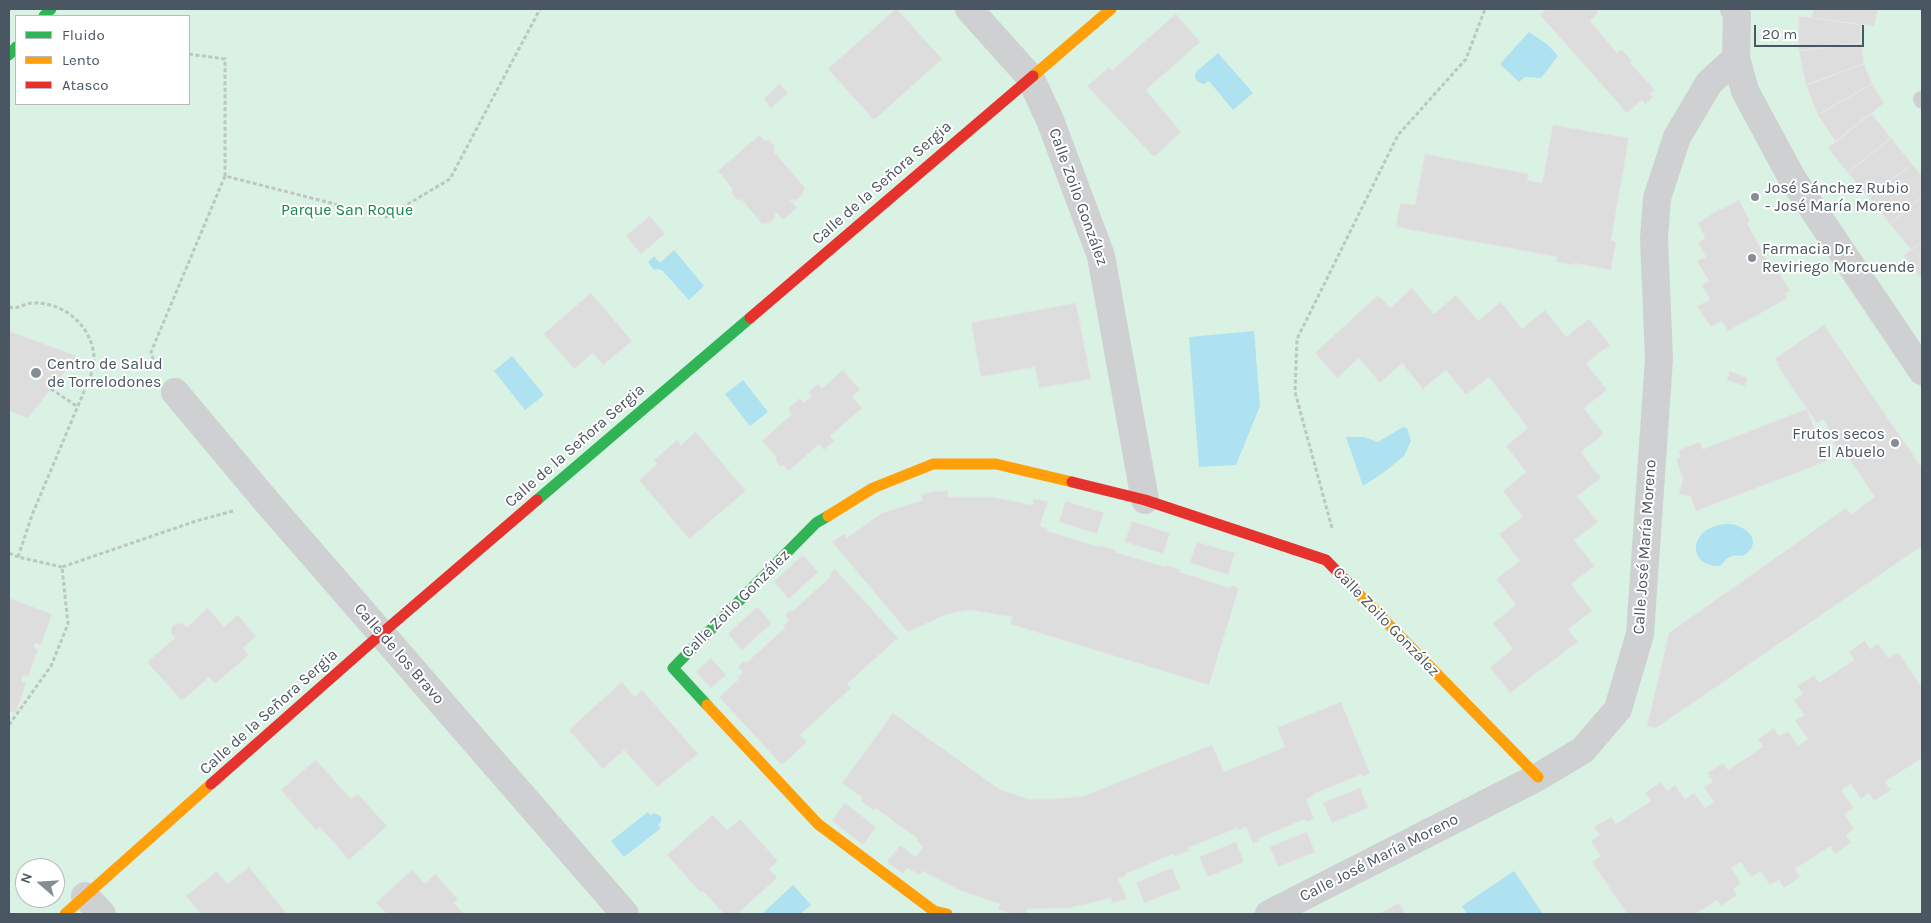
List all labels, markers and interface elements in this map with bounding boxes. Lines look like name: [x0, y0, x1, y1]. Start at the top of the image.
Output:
legend: [15, 15, 190, 105]
scale bar: [1756, 15, 1866, 47]
text: 20 m: [1762, 25, 1797, 43]
text: Fluido: [62, 26, 105, 44]
text: Lento: [62, 51, 100, 69]
text: Atasco: [62, 76, 108, 94]
street label: Calle de la Señora Sergia: [808, 117, 956, 249]
street label: Calle Zoilo González: [1044, 126, 1112, 268]
place label: José Sánchez Rubio - José María Moreno: [1765, 178, 1910, 216]
marker: José Sánchez Rubio - José María Moreno: [1749, 191, 1761, 203]
park label: Parque San Roque: [281, 200, 413, 220]
place label: Farmacia Dr. Reviriego Morcuende: [1762, 239, 1915, 277]
marker: Farmacia Dr. Reviriego Morcuende: [1746, 252, 1758, 264]
place label: Centro de Salud de Torrelodones: [47, 354, 163, 392]
marker: Centro de Salud de Torrelodones: [29, 366, 43, 380]
street label: Calle de la Señora Sergia: [501, 380, 649, 512]
place label: Frutos secos El Abuelo: [1792, 424, 1885, 462]
marker: Frutos secos El Abuelo: [1889, 437, 1901, 449]
street label: Calle José María Moreno: [1629, 459, 1661, 635]
street label: Calle Zoilo González: [678, 546, 794, 662]
street label: Calle Zoilo González: [1329, 563, 1443, 681]
street label: Calle de los Bravo: [350, 599, 448, 709]
street label: Calle de la Señora Sergia: [196, 645, 342, 779]
street label: Calle José María Moreno: [1296, 810, 1462, 906]
north arrow: [15, 858, 65, 908]
text: N: [17, 871, 36, 886]

